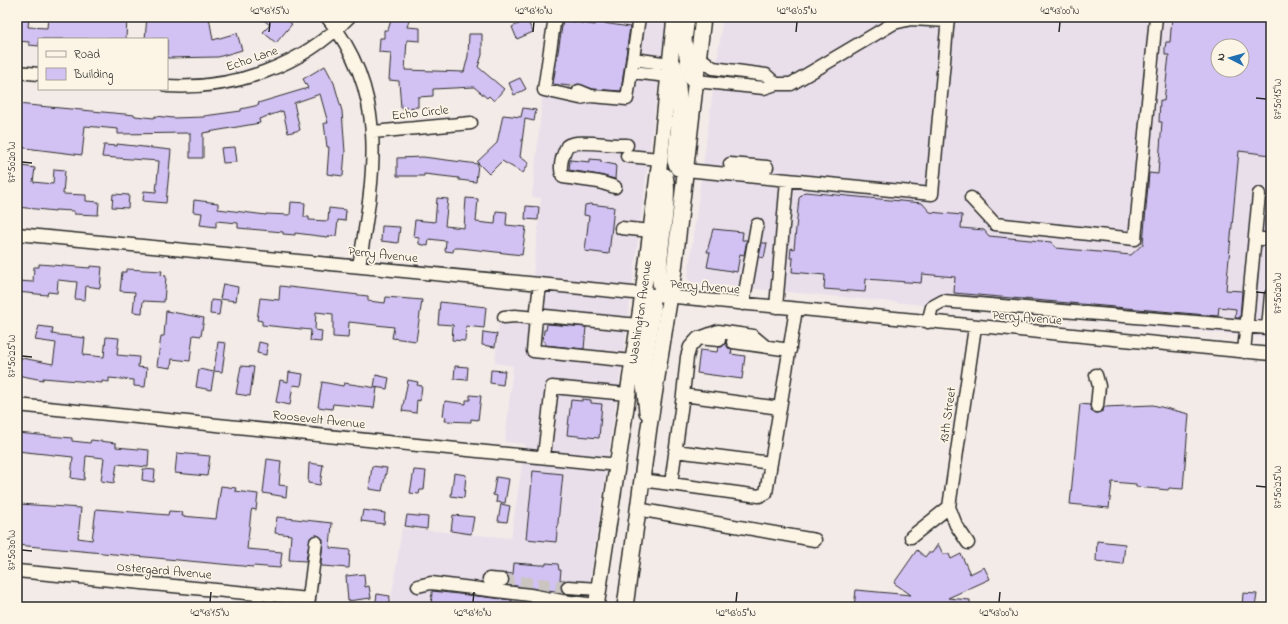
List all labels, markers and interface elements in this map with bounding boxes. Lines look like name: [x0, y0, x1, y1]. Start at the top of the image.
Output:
text: 42°43'15"N: [250, 4, 290, 19]
text: 42°43'10"N: [515, 4, 553, 19]
text: 42°43'05"N: [777, 4, 817, 19]
text: 42°43'00"N: [1041, 4, 1080, 19]
legend: [38, 38, 168, 90]
north arrow: [1210, 38, 1250, 78]
street label: Echo Lane: [223, 41, 281, 77]
text: Road: [74, 46, 100, 64]
text: N: [1213, 53, 1229, 62]
text: Building: [73, 66, 113, 85]
text: 87°50'15"W: [1271, 78, 1286, 119]
street label: Echo Circle: [391, 101, 450, 125]
text: 87°50'20"W: [5, 141, 20, 183]
street label: Perry Avenue: [347, 242, 419, 269]
street label: Washington Avenue: [623, 259, 657, 365]
text: 87°50'20"W: [1271, 272, 1286, 314]
street label: Perry Avenue: [669, 274, 741, 301]
street label: Perry Avenue: [991, 305, 1063, 332]
text: 87°50'25"W: [5, 335, 20, 377]
street label: 13th Street: [935, 385, 961, 444]
street label: Roosevelt Avenue: [272, 406, 366, 434]
text: 87°50'25"W: [1271, 466, 1286, 508]
text: 87°50'30"W: [5, 530, 20, 570]
street label: Ostergard Avenue: [115, 557, 213, 586]
text: 42°43'15"N: [190, 606, 230, 621]
text: 42°43'10"N: [454, 606, 492, 621]
text: 42°43'05"N: [716, 606, 756, 621]
text: 42°43'00"N: [980, 606, 1019, 621]

